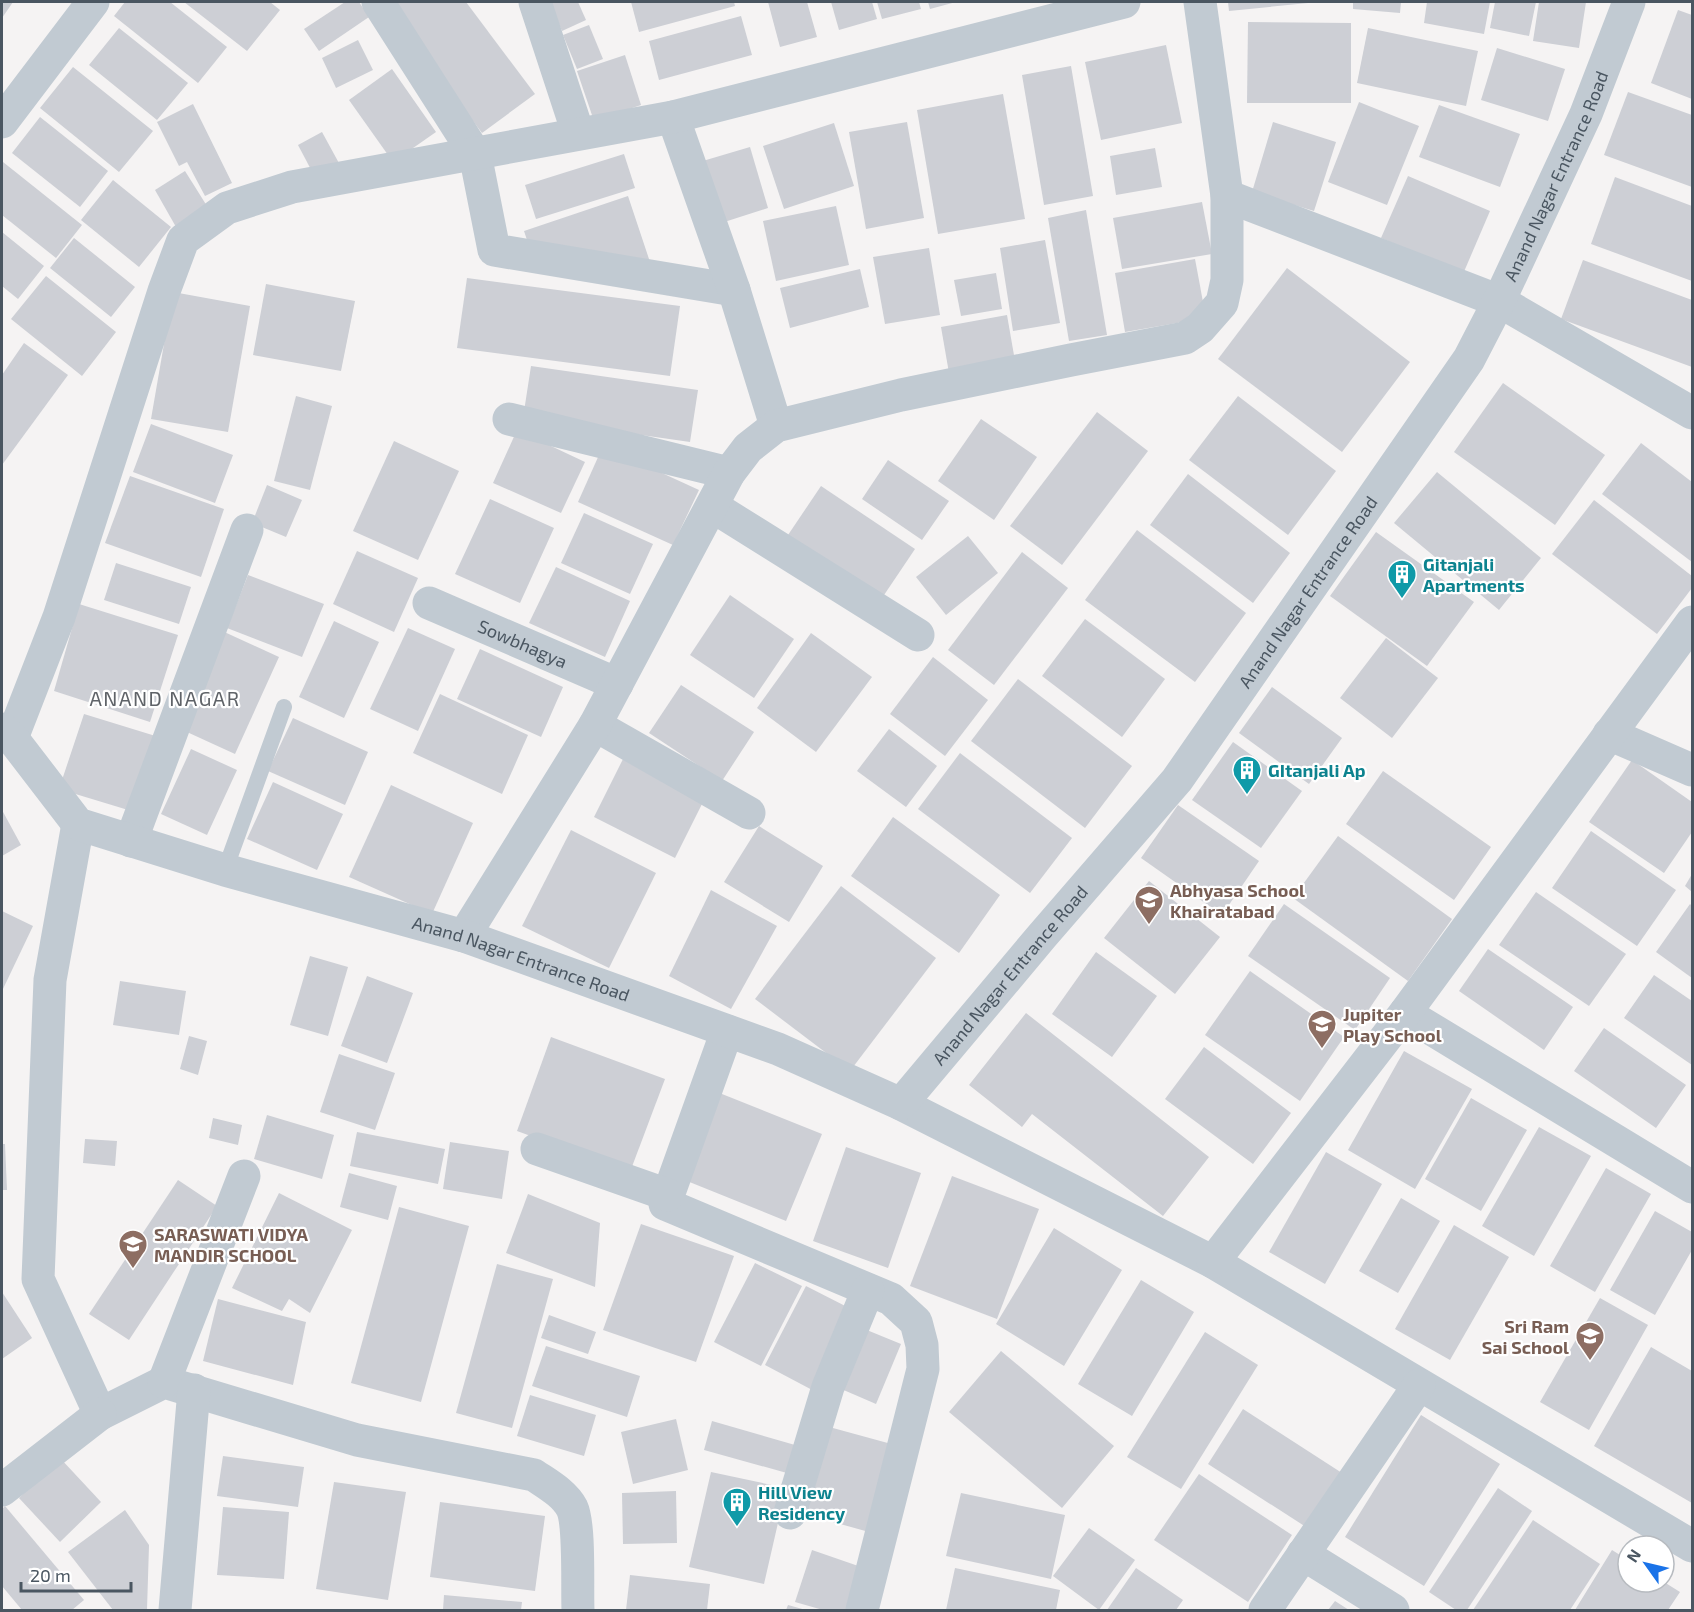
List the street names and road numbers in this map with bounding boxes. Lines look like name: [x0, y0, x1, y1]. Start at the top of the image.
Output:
street label: Anand Nagar Entrance Road: [1499, 68, 1613, 285]
street label: Anand Nagar Entrance Road: [1233, 492, 1382, 692]
street label: Sowbhagya: [475, 614, 571, 672]
street label: Anand Nagar Entrance Road: [928, 881, 1092, 1069]
street label: Anand Nagar Entrance Road: [410, 911, 633, 1006]

